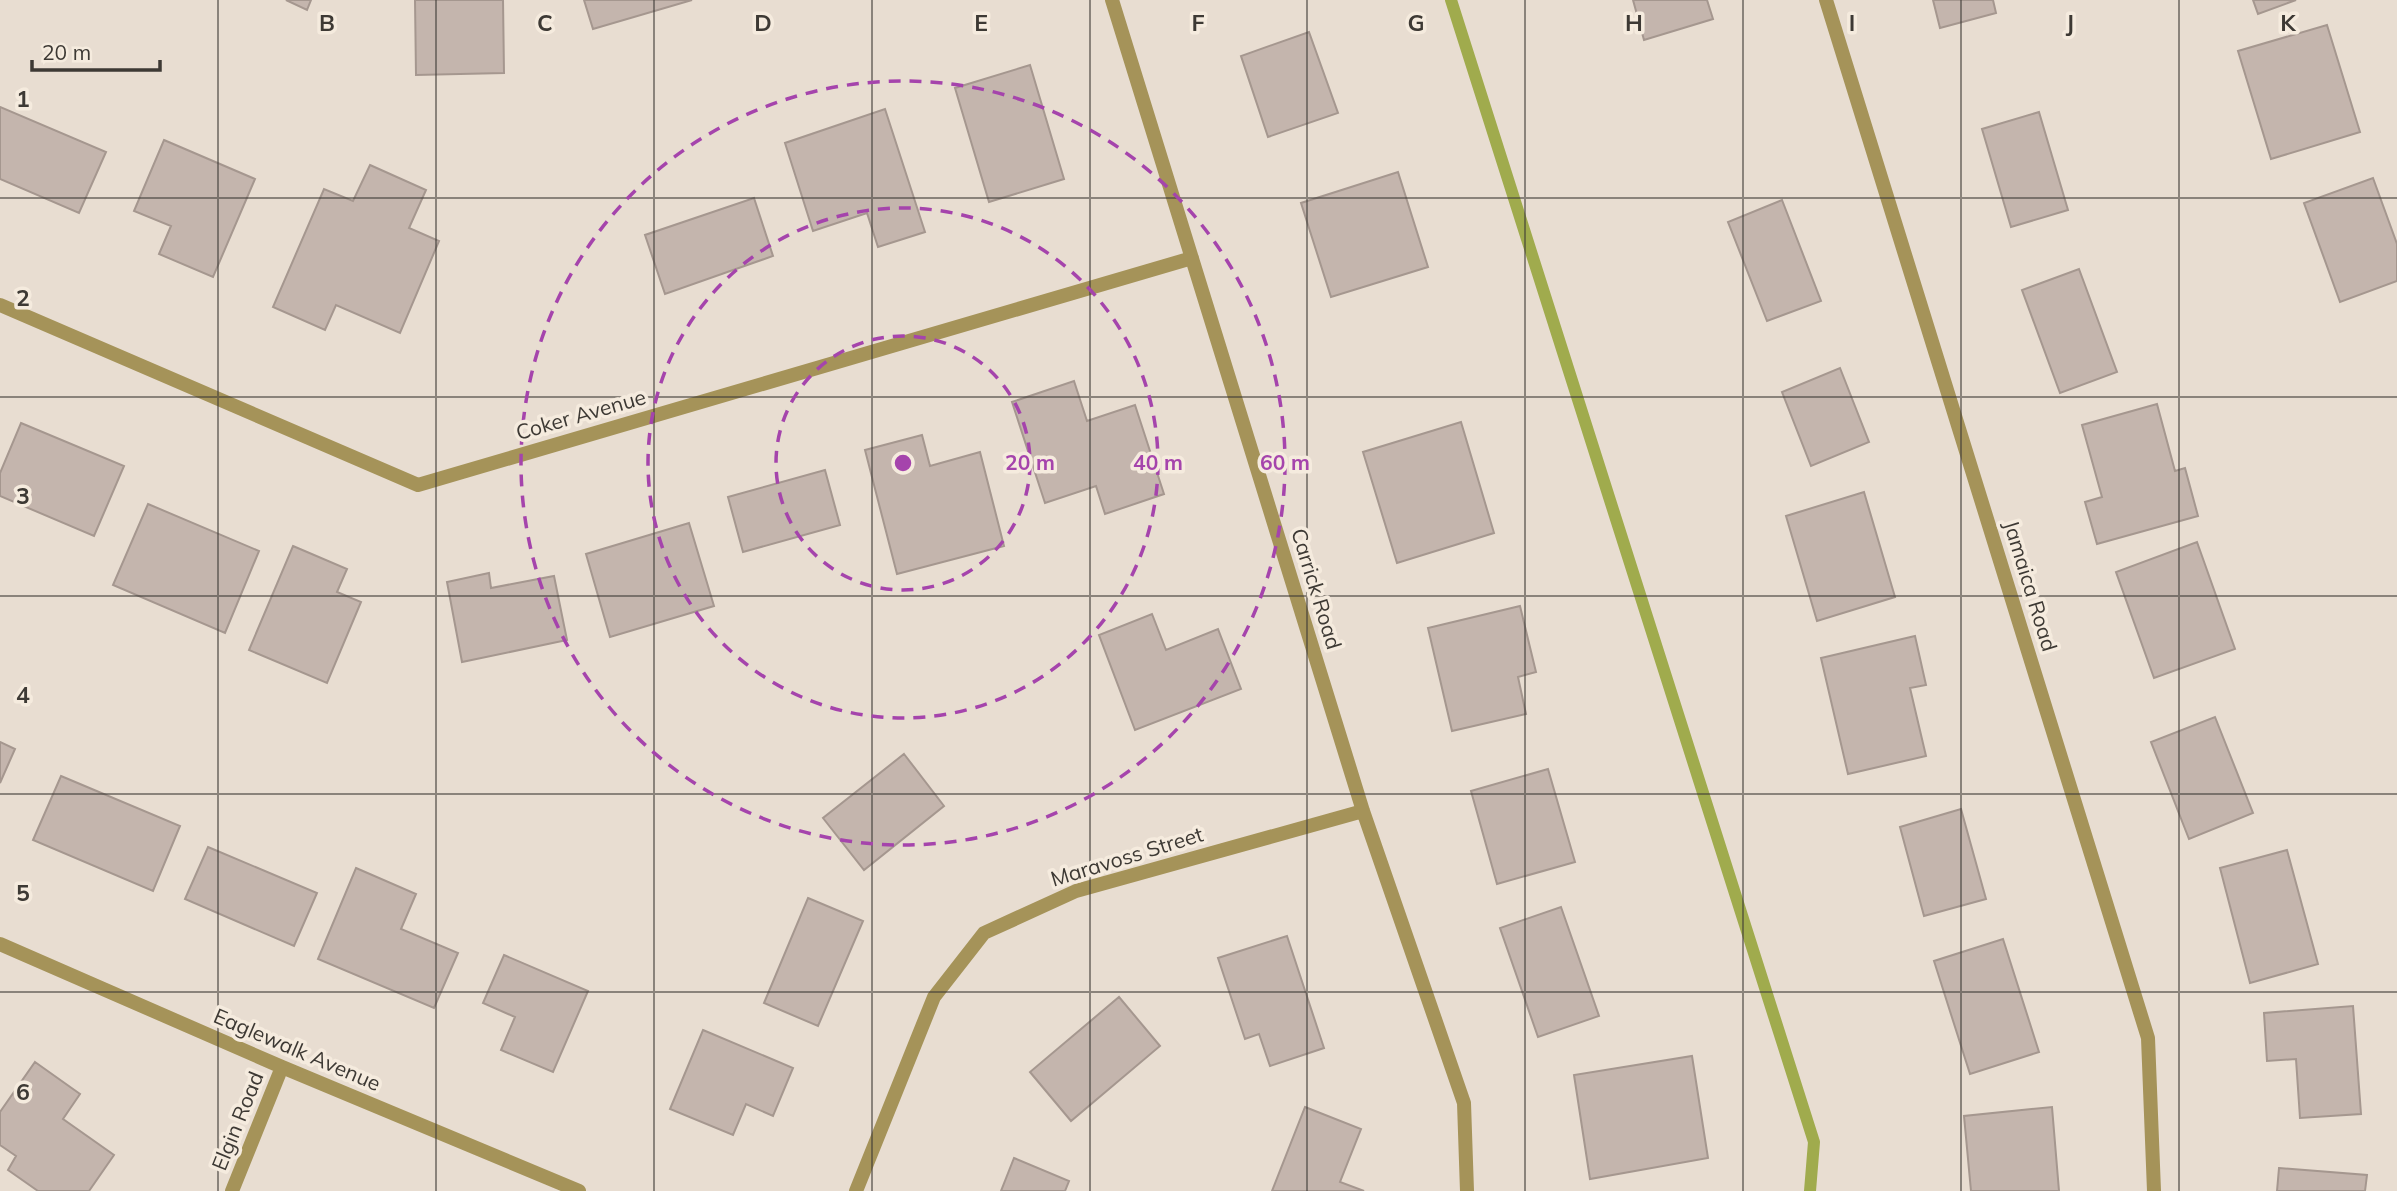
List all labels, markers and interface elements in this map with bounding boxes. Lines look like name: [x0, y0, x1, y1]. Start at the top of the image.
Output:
text: B: [319, 8, 335, 37]
text: C: [537, 8, 553, 37]
text: D: [754, 8, 772, 37]
text: E: [974, 8, 988, 37]
text: F: [1191, 8, 1205, 37]
text: G: [1407, 8, 1425, 37]
text: H: [1625, 8, 1643, 37]
text: I: [1849, 8, 1855, 37]
text: J: [2066, 8, 2074, 37]
text: K: [2280, 8, 2297, 37]
scale bar: [32, 28, 159, 72]
text: 20 m: [42, 39, 91, 65]
text: 1: [16, 84, 30, 113]
text: 2: [16, 283, 30, 312]
street label: Coker Avenue: [513, 383, 649, 445]
text: 20 m: [1005, 449, 1055, 475]
text: 40 m: [1133, 449, 1183, 475]
text: 60 m: [1260, 449, 1310, 475]
centre of rings: [891, 451, 915, 475]
text: 3: [16, 481, 30, 510]
street label: Jamaica Road: [1999, 517, 2063, 654]
street label: Carrick Road: [1286, 525, 1348, 652]
text: 4: [16, 680, 30, 709]
street label: Maravoss Street: [1047, 821, 1206, 892]
text: 5: [16, 878, 30, 907]
street label: Eaglewalk Avenue: [210, 1002, 385, 1096]
street label: Elgin Road: [205, 1067, 269, 1174]
text: 6: [16, 1077, 30, 1106]

